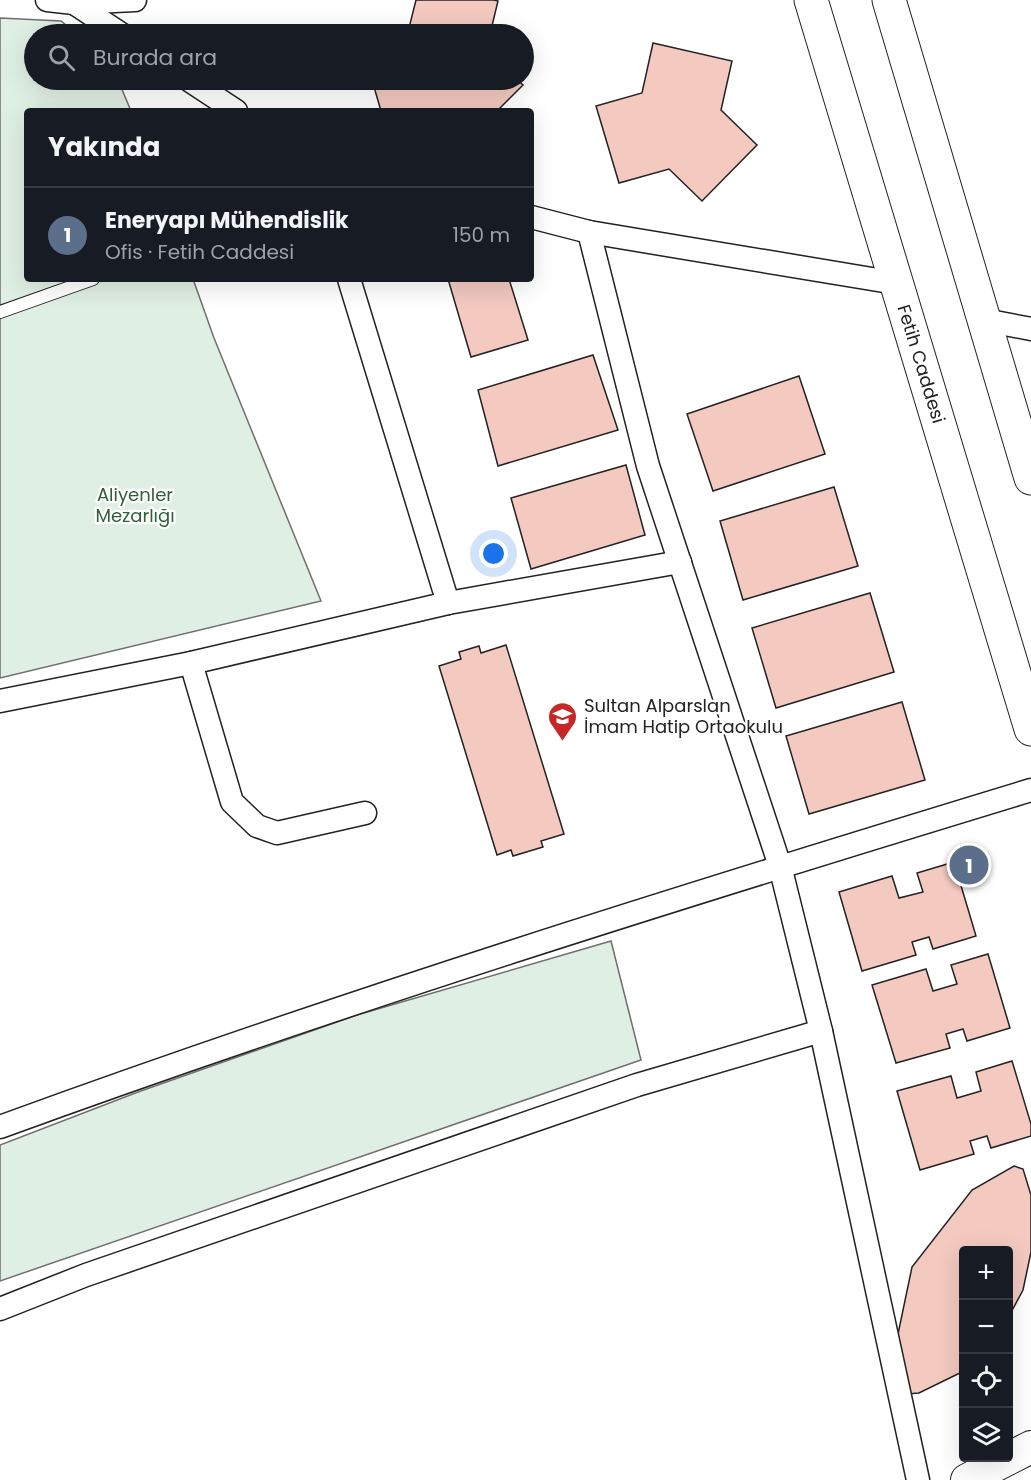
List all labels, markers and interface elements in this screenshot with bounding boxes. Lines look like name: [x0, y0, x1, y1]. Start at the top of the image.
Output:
search box: [24, 24, 534, 90]
icon: search: [45, 41, 78, 74]
text: Burada ara: [93, 42, 217, 73]
text: Yakında: [48, 129, 160, 165]
text: Eneryapı Mühendislik: [105, 205, 349, 236]
text: 1: [64, 221, 71, 249]
text: 150 m: [453, 221, 510, 249]
text: Ofis · Fetih Caddesi: [105, 238, 294, 266]
street label: Fetih Caddesi: [892, 301, 951, 426]
park label: Aliyenler Mezarlığı: [95, 482, 175, 528]
your location: [479, 539, 508, 568]
place label: Sultan Alparslan İmam Hatip Ortaokulu: [584, 693, 783, 739]
school or university icon: Sultan Alparslan İmam Hatip Ortaokulu: [547, 700, 579, 742]
pin: 1: [950, 842, 988, 888]
map controls: [959, 1246, 1013, 1462]
button: +: [959, 1246, 1013, 1300]
button: −: [959, 1300, 1013, 1354]
button: locate: [959, 1354, 1013, 1408]
button: layers: [959, 1408, 1013, 1462]

